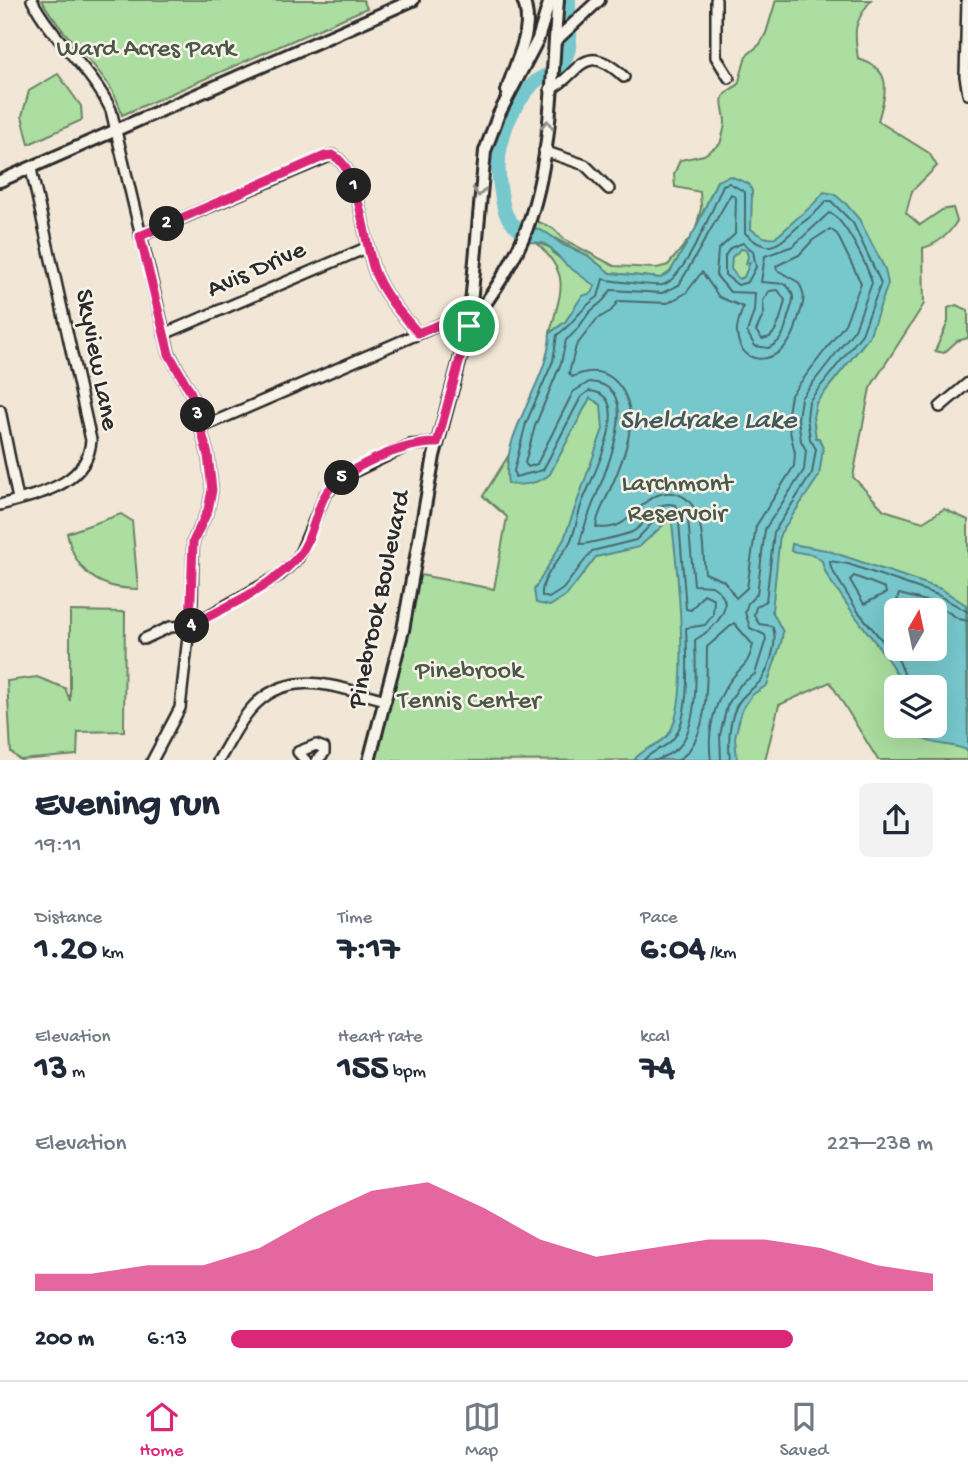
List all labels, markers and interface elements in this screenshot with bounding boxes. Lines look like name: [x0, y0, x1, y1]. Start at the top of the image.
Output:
park label: Ward Acres Park: [56, 35, 238, 66]
one-way arrow: [539, 119, 554, 130]
pin: 1: [336, 168, 372, 204]
text: 1: [350, 174, 357, 197]
one-way arrow: [472, 187, 487, 198]
pin: 2: [150, 206, 184, 242]
text: 2: [162, 212, 171, 235]
street label: Avis Drive: [203, 235, 312, 306]
street label: Skyview Lane: [66, 287, 124, 434]
pin: [439, 296, 499, 356]
icon: arrive: [450, 307, 488, 345]
pin: 3: [180, 398, 216, 432]
text: 3: [193, 403, 202, 426]
water label: Sheldrake Lake: [620, 405, 798, 438]
pin: 5: [324, 461, 360, 496]
text: 5: [337, 466, 347, 489]
park label: Larchmont Reservoir: [622, 470, 735, 531]
street label: Pinebrook Boulevard: [343, 487, 420, 713]
north arrow: [884, 598, 947, 662]
map controls: [884, 598, 947, 738]
pin: 4: [174, 608, 210, 644]
text: 4: [187, 614, 196, 637]
park label: Pinebrook Tennis Center: [396, 657, 543, 718]
button: layers: [884, 675, 947, 738]
button: share: [859, 783, 933, 857]
text: Evening run: [35, 784, 219, 828]
text: 19:11: [35, 832, 82, 859]
text: Distance: [35, 907, 102, 930]
text: Time: [338, 907, 372, 930]
text: Pace: [640, 907, 678, 930]
text: 1.20: [35, 930, 97, 971]
text: 7:17: [338, 930, 399, 971]
text: 6:04: [640, 930, 706, 971]
text: km: [97, 942, 124, 965]
text: /km: [706, 942, 737, 965]
text: Elevation: [35, 1026, 111, 1049]
text: Heart rate: [338, 1026, 423, 1049]
text: kcal: [640, 1026, 670, 1049]
text: 13: [35, 1049, 67, 1090]
text: 155: [338, 1049, 389, 1090]
text: 74: [640, 1049, 675, 1090]
text: m: [67, 1061, 85, 1084]
text: bpm: [389, 1061, 426, 1084]
text: Elevation: [35, 1131, 126, 1158]
text: 227–238 m: [827, 1131, 933, 1158]
text: 200 m: [35, 1326, 94, 1353]
text: 6:13: [147, 1326, 187, 1353]
tab: Home: [140, 1398, 184, 1463]
tab: Map: [463, 1398, 501, 1463]
tab: Saved: [780, 1398, 828, 1463]

